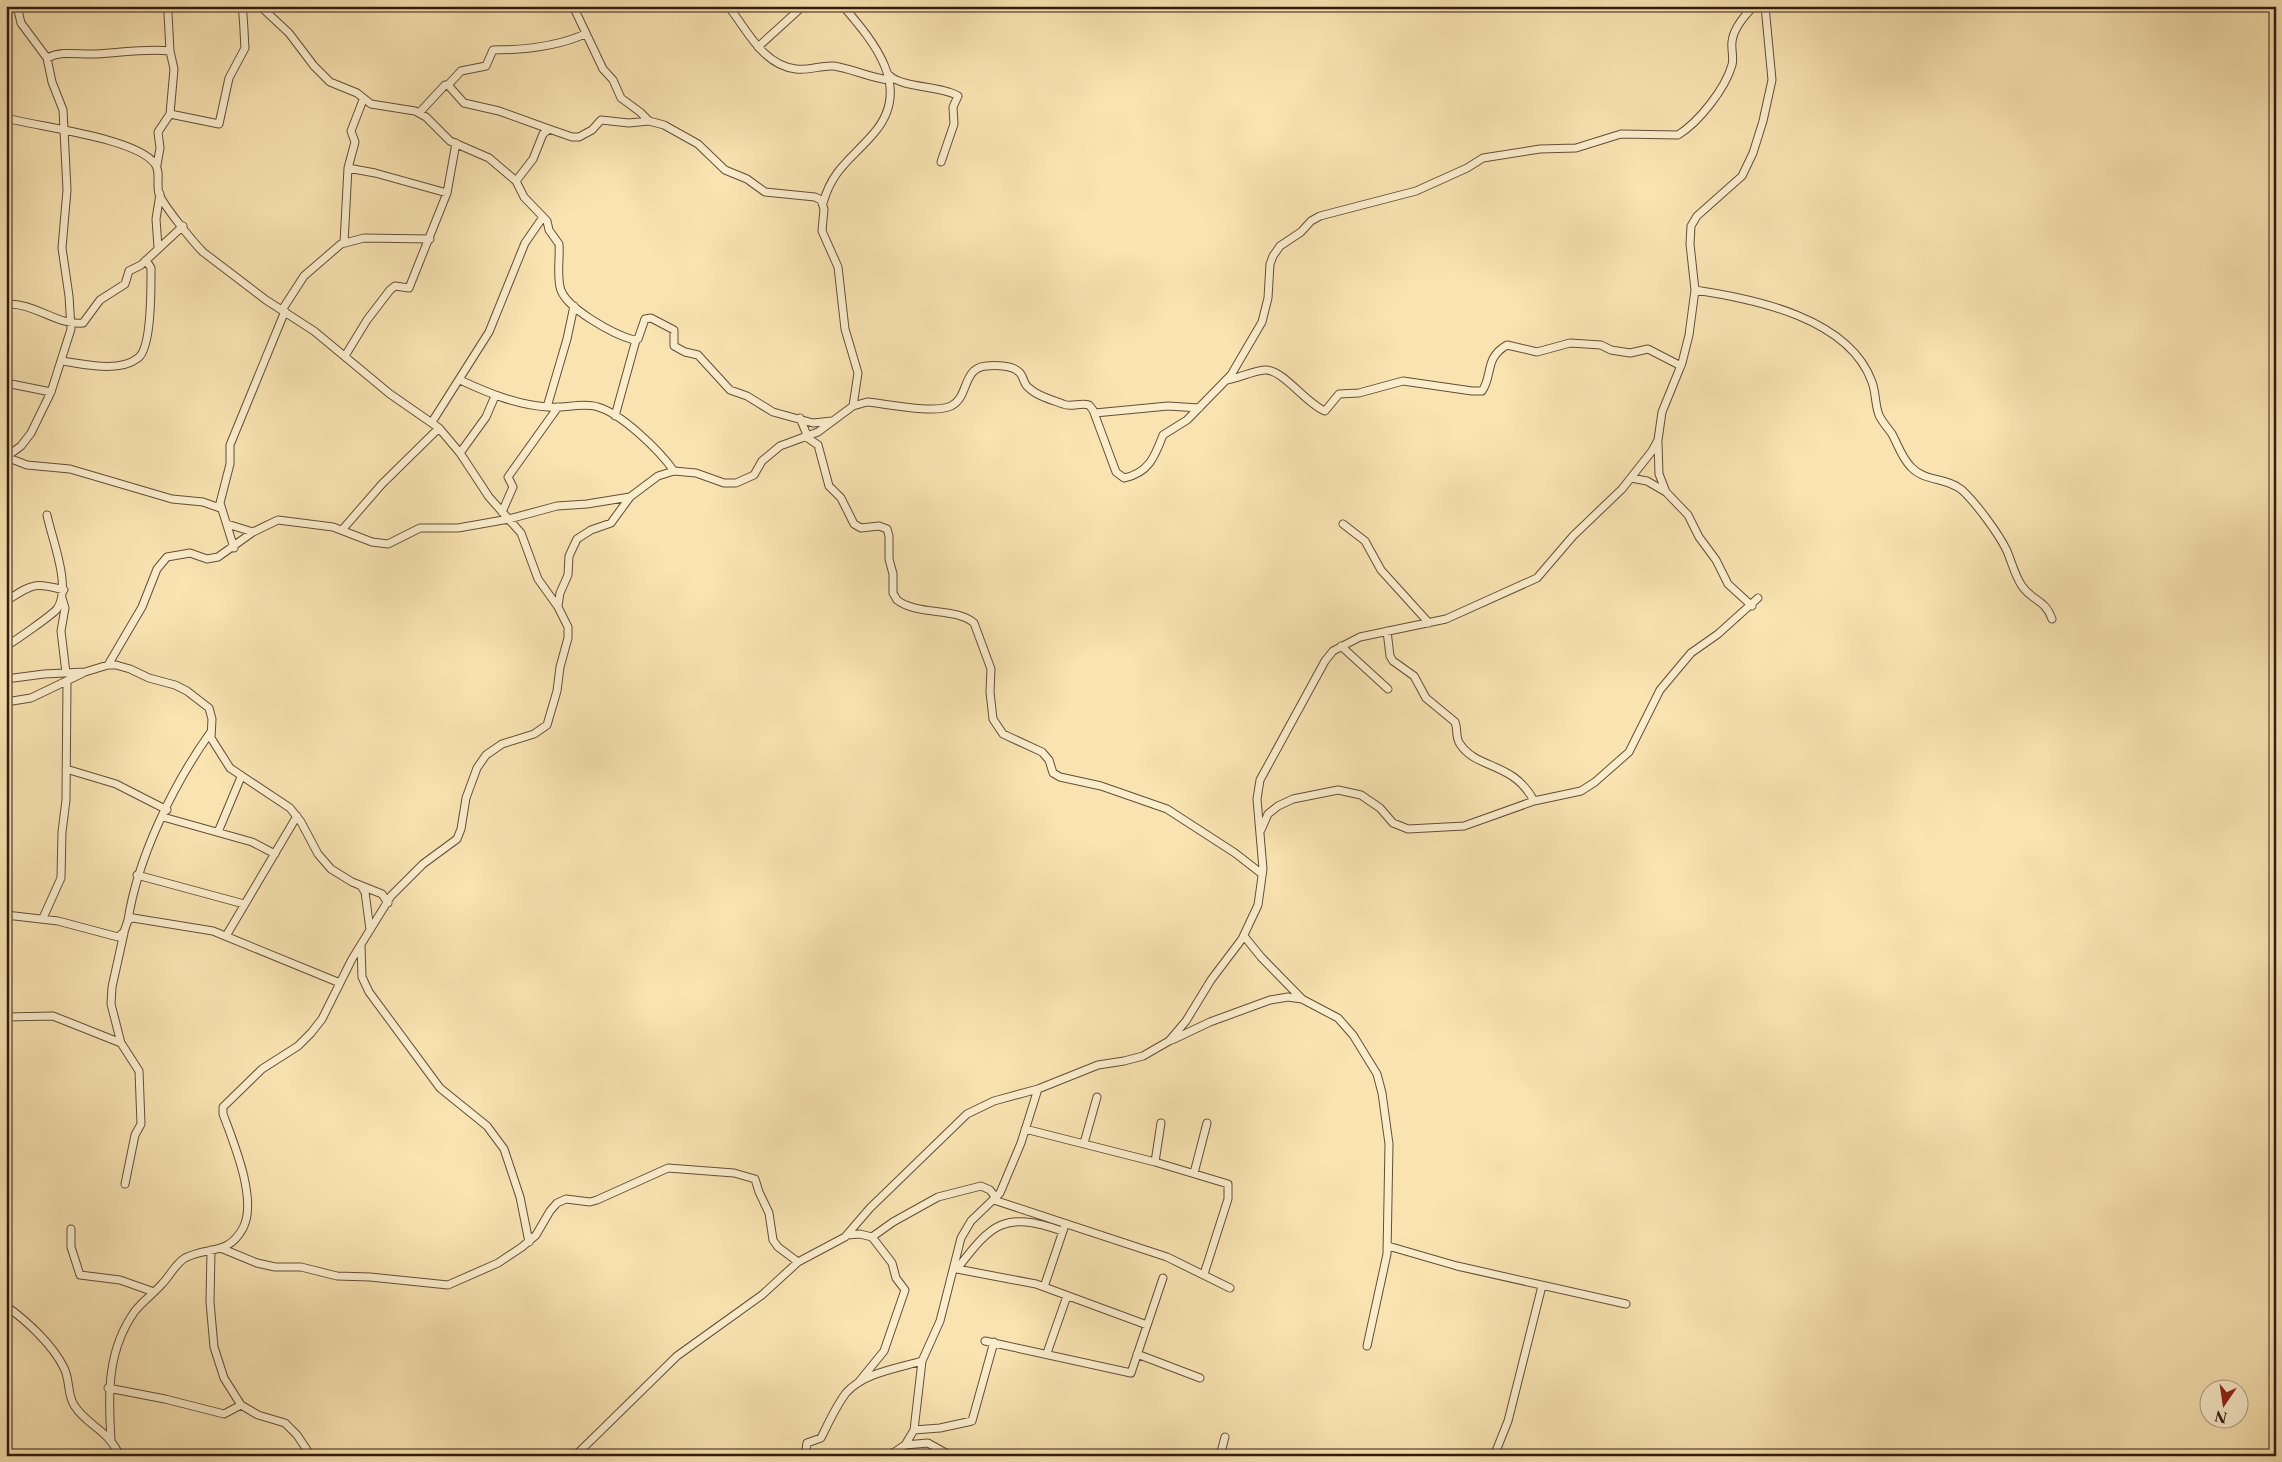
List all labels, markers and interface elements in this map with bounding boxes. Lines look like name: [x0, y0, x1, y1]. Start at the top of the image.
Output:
north arrow: [2200, 1380, 2250, 1430]
text: N: [2213, 1407, 2229, 1427]

